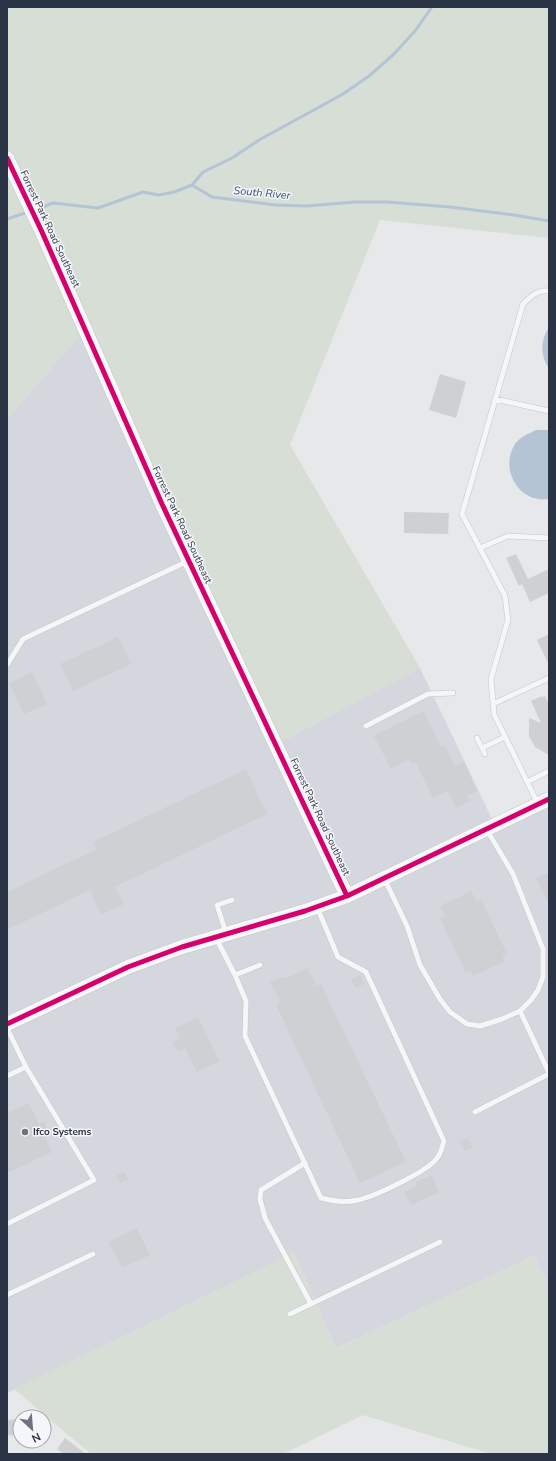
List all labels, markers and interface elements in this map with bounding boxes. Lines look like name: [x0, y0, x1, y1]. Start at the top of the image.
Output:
street label: Forrest Park Road Southeast: [17, 168, 84, 290]
water label: South River: [233, 183, 292, 203]
street label: Forrest Park Road Southeast: [149, 464, 216, 586]
street label: Forrest Park Road Southeast: [287, 756, 354, 878]
place label: Ifco Systems: [33, 1125, 92, 1139]
marker: Ifco Systems: [20, 1127, 30, 1137]
north arrow: [12, 1409, 52, 1449]
text: N: [29, 1429, 43, 1446]

